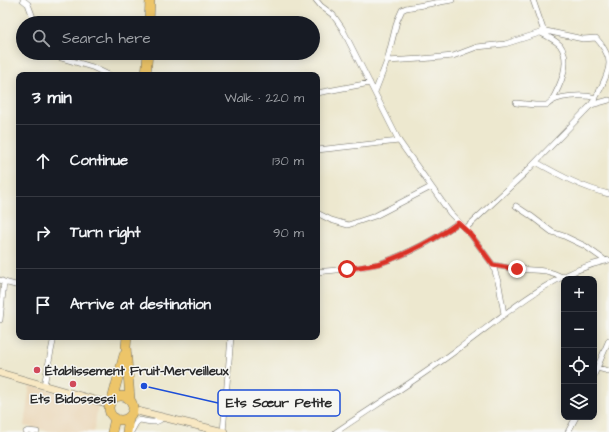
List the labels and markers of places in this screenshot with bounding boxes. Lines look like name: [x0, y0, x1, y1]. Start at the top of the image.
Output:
place label: Établissement Fruit-Merveilleux: [45, 362, 230, 380]
marker: Établissement Fruit-Merveilleux: [32, 365, 42, 375]
marker: Ets Bidossessi: [68, 379, 78, 389]
place label: Ets Bidossessi: [31, 390, 117, 408]
callout: Ets Sœur Petite: [218, 390, 340, 416]

